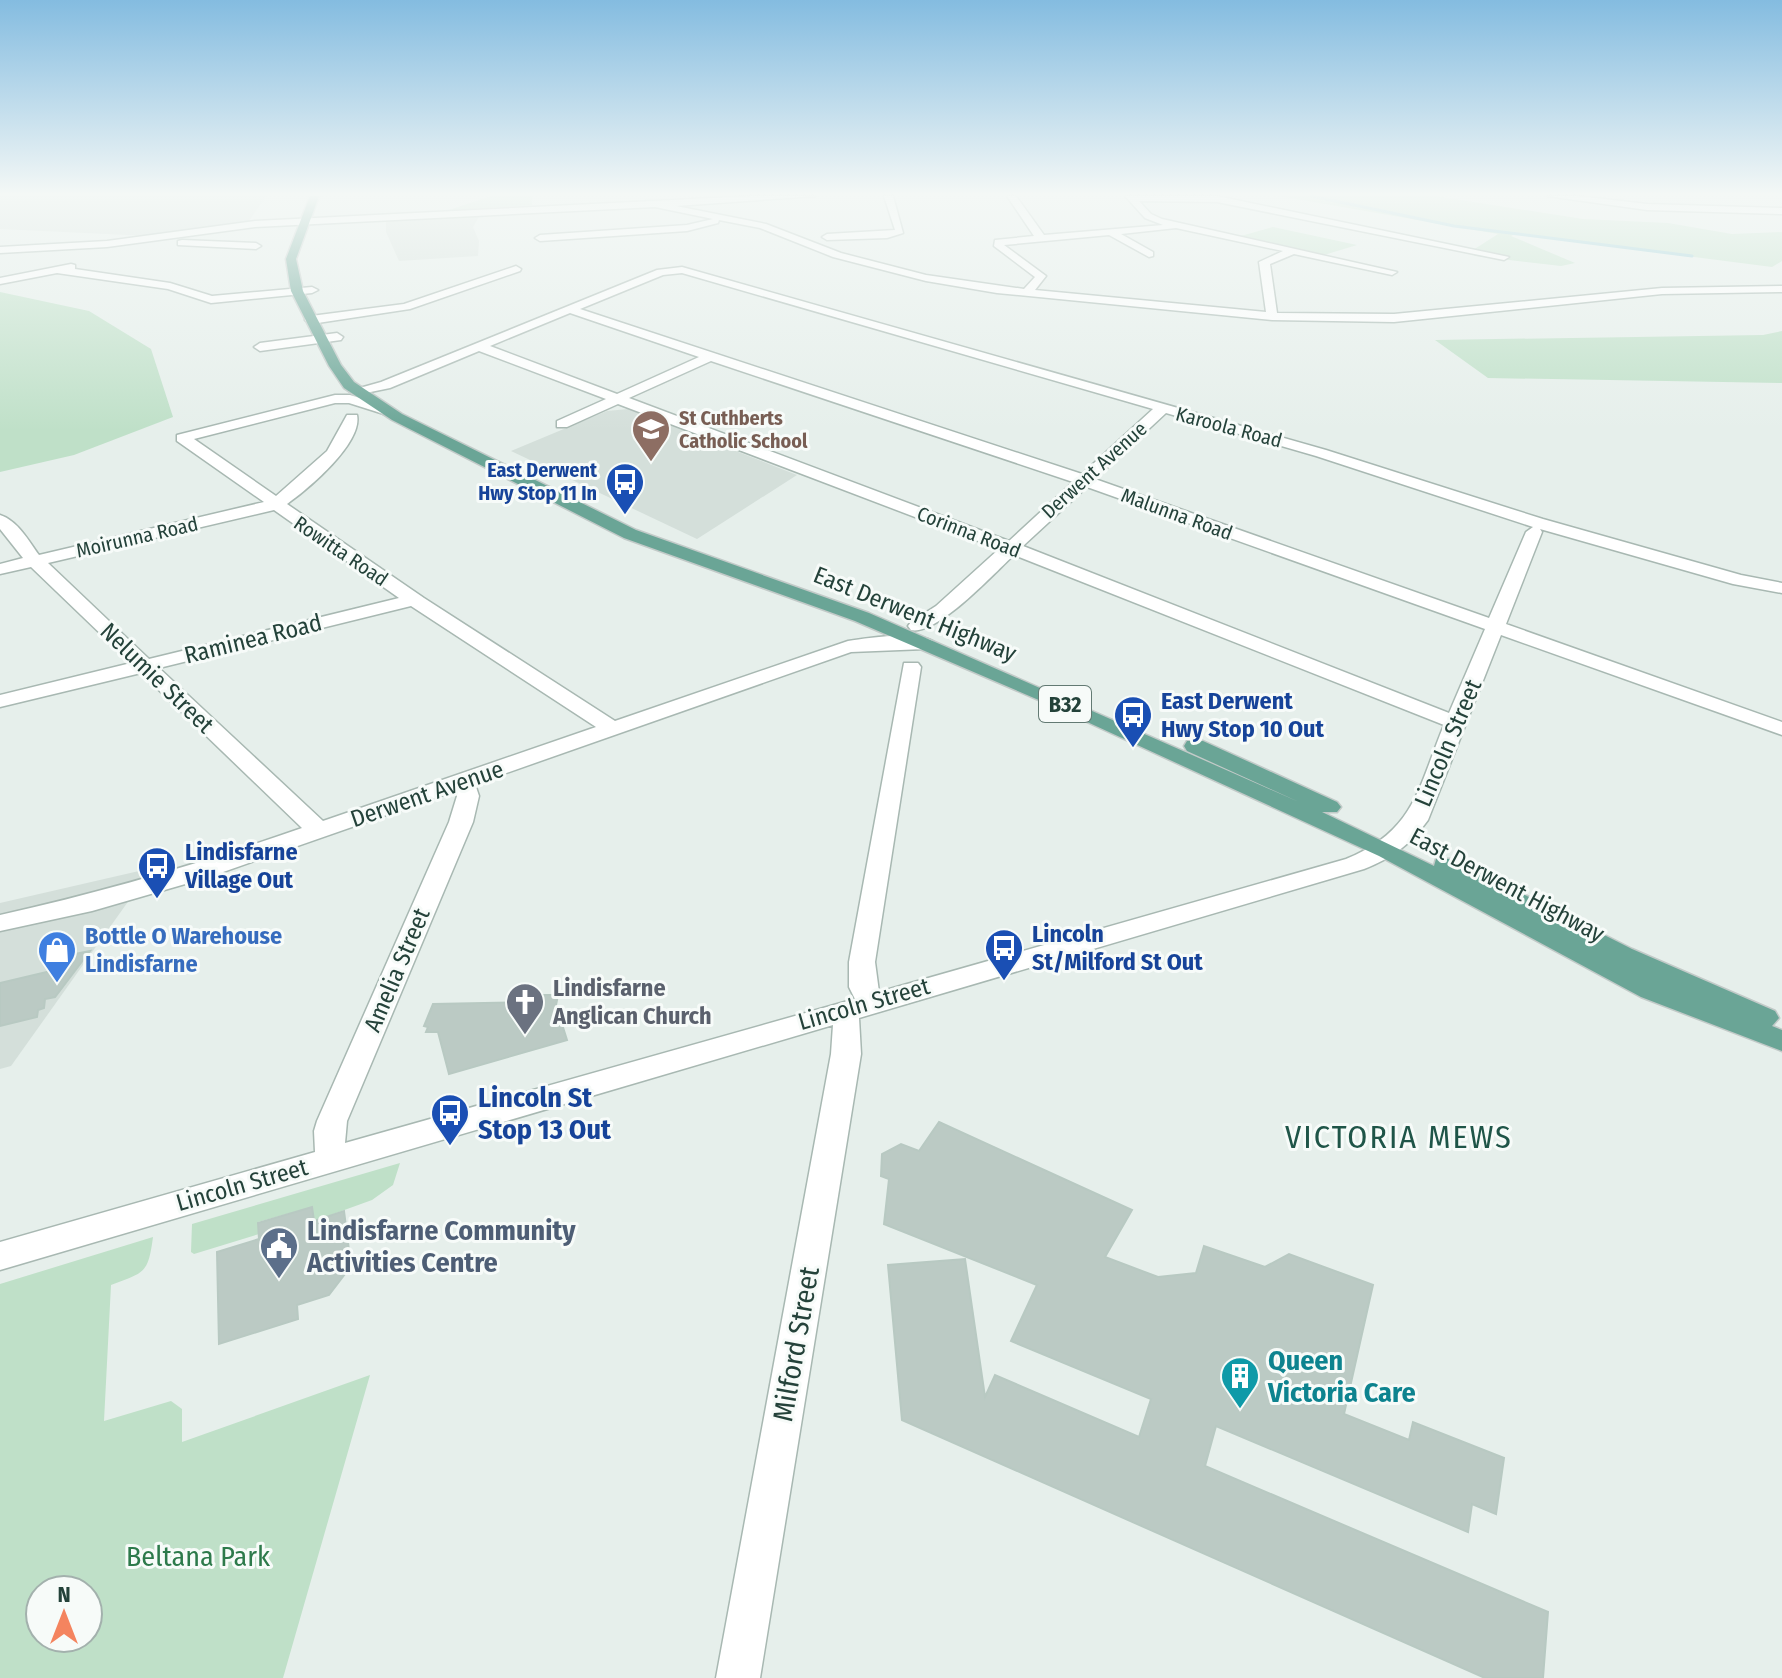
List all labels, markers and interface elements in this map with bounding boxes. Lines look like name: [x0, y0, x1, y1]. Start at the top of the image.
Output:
street label: Karoola Road: [1173, 401, 1285, 453]
place label: St Cuthberts Catholic School: [679, 406, 808, 453]
school or university icon: St Cuthberts Catholic School: [630, 408, 672, 463]
street label: Derwent Avenue: [1036, 416, 1152, 524]
place label: East Derwent Hwy Stop 11 In: [478, 458, 598, 505]
bus stop icon: East Derwent Hwy Stop 11 In: [604, 461, 646, 516]
street label: Malunna Road: [1118, 483, 1236, 545]
street label: Corinna Road: [914, 501, 1024, 563]
street label: Moirunna Road: [74, 511, 200, 563]
street label: Rowitta Road: [289, 511, 393, 591]
street label: East Derwent Highway: [810, 561, 1021, 668]
street label: Raminea Road: [181, 608, 325, 670]
street label: Nelumie Street: [95, 617, 219, 739]
street label: Lincoln Street: [1409, 675, 1487, 811]
road number: B32: [1039, 686, 1091, 722]
place label: East Derwent Hwy Stop 10 Out: [1161, 687, 1324, 743]
bus stop icon: East Derwent Hwy Stop 10 Out: [1112, 694, 1154, 749]
street label: Derwent Avenue: [347, 755, 507, 833]
street label: East Derwent Highway: [1405, 822, 1609, 948]
place label: Lindisfarne Village Out: [184, 838, 298, 894]
bus stop icon: Lindisfarne Village Out: [136, 845, 178, 900]
street label: Amelia Street: [358, 904, 436, 1036]
place label: Lincoln St/Milford St Out: [1032, 920, 1203, 976]
place label: Bottle O Warehouse Lindisfarne: [85, 922, 282, 978]
bus stop icon: Lincoln St/Milford St Out: [983, 927, 1025, 982]
shop icon: Bottle O Warehouse Lindisfarne: [36, 929, 78, 984]
street label: Lincoln Street: [795, 972, 933, 1036]
place label: Lindisfarne Anglican Church: [552, 974, 712, 1030]
church icon: Lindisfarne Anglican Church: [504, 981, 546, 1036]
place label: Lincoln St Stop 13 Out: [478, 1081, 612, 1146]
bus stop icon: Lincoln St Stop 13 Out: [429, 1092, 471, 1147]
district label: VICTORIA MEWS: [1285, 1118, 1513, 1156]
street label: Lincoln Street: [173, 1153, 311, 1217]
place label: Lindisfarne Community Activities Centre: [306, 1214, 576, 1279]
public building icon: Lindisfarne Community Activities Centre: [258, 1225, 300, 1280]
street label: Milford Street: [766, 1263, 826, 1424]
place label: Queen Victoria Care: [1267, 1344, 1416, 1409]
building icon: Queen Victoria Care: [1219, 1355, 1261, 1410]
park label: Beltana Park: [126, 1540, 271, 1573]
north arrow: [24, 1574, 104, 1654]
text: N: [57, 1581, 71, 1608]

